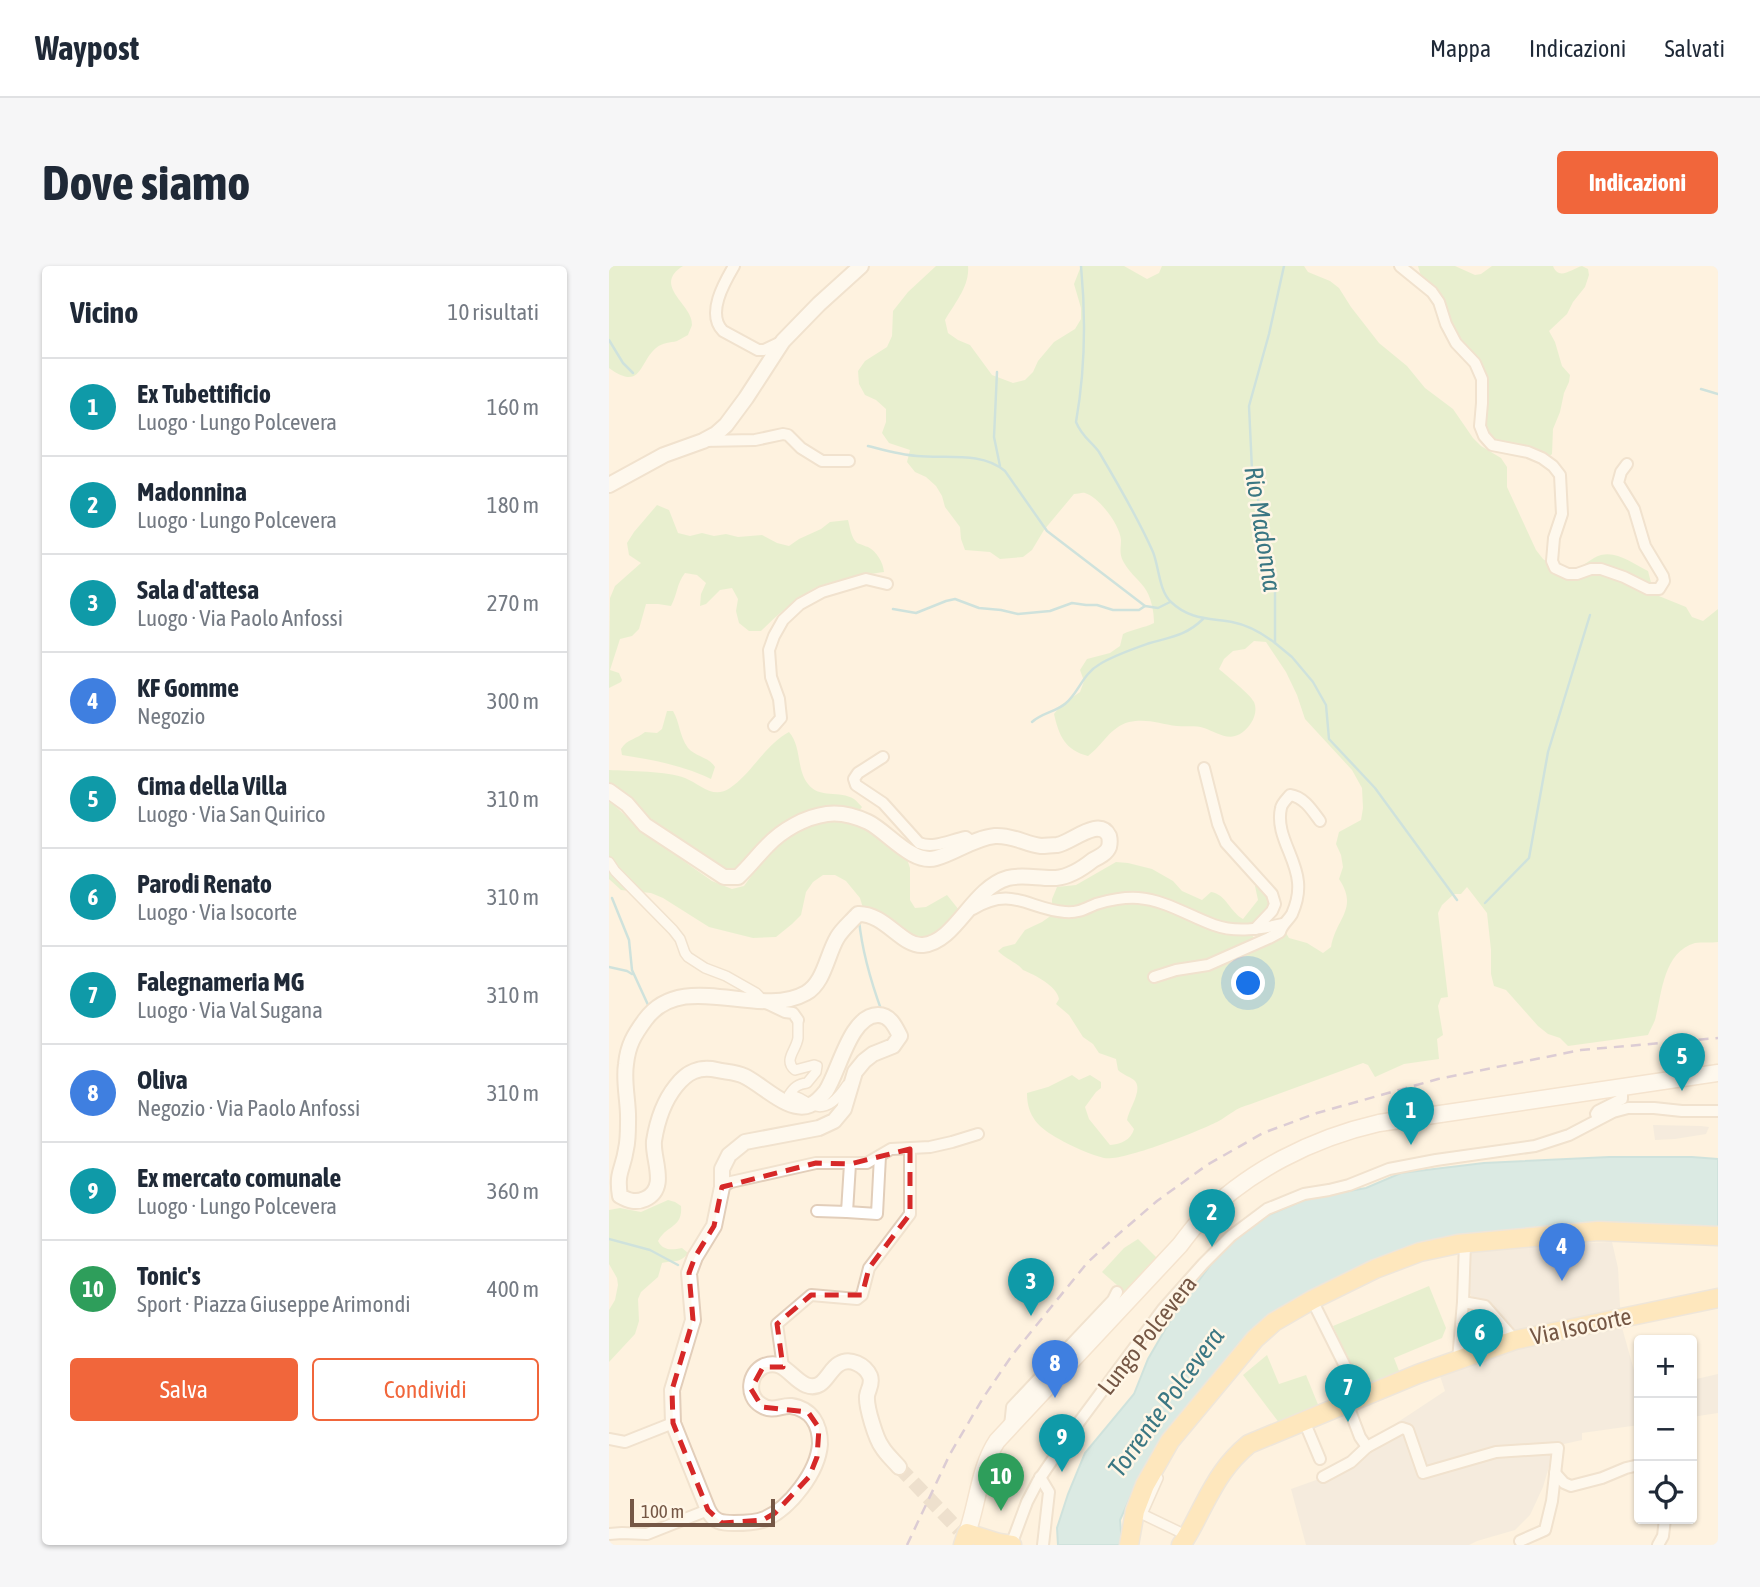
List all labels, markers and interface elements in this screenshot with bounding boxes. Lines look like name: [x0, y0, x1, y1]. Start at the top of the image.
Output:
text: Waypost: [35, 29, 139, 67]
text: Mappa: [1430, 35, 1491, 62]
text: Indicazioni: [1529, 35, 1626, 62]
text: Salvati: [1664, 35, 1725, 62]
button: Indicazioni: [1557, 151, 1718, 214]
text: Dove siamo: [42, 154, 250, 210]
text: Vicino: [70, 295, 138, 329]
text: 10 risultati: [448, 299, 539, 325]
text: Ex Tubettificio: [137, 379, 271, 409]
text: 1: [88, 394, 98, 420]
text: 160 m: [487, 394, 539, 420]
text: Luogo · Lungo Polcevera: [137, 409, 337, 435]
water label: Rio Madonna: [1238, 464, 1288, 594]
text: Madonnina: [137, 477, 247, 507]
text: 2: [88, 492, 98, 518]
text: 180 m: [487, 492, 539, 518]
text: Luogo · Lungo Polcevera: [137, 507, 337, 533]
text: Sala d'attesa: [137, 575, 259, 605]
text: 3: [88, 590, 98, 616]
text: 270 m: [487, 590, 539, 616]
text: Luogo · Via Paolo Anfossi: [137, 605, 343, 631]
text: KF Gomme: [137, 673, 239, 703]
text: 4: [88, 688, 98, 714]
text: 300 m: [487, 688, 539, 714]
text: Negozio: [137, 703, 205, 729]
text: Cima della Villa: [137, 771, 287, 801]
text: 5: [88, 786, 98, 812]
text: 310 m: [487, 786, 539, 812]
text: Luogo · Via San Quirico: [137, 801, 326, 827]
text: Parodi Renato: [137, 869, 272, 899]
text: 6: [88, 884, 98, 910]
text: 310 m: [487, 884, 539, 910]
text: Luogo · Via Isocorte: [137, 899, 297, 925]
your location: [1231, 966, 1265, 1000]
text: Falegnameria MG: [137, 967, 304, 997]
text: 7: [88, 982, 98, 1008]
text: 310 m: [487, 982, 539, 1008]
text: Luogo · Via Val Sugana: [137, 997, 323, 1023]
pin: 5: [1659, 1033, 1705, 1091]
text: Oliva: [137, 1065, 188, 1095]
text: 8: [88, 1080, 98, 1106]
text: 310 m: [487, 1080, 539, 1106]
pin: 1: [1388, 1087, 1434, 1145]
text: Negozio · Via Paolo Anfossi: [137, 1095, 360, 1121]
text: Ex mercato comunale: [137, 1163, 341, 1193]
text: 9: [88, 1178, 98, 1204]
text: 360 m: [487, 1178, 539, 1204]
pin: 2: [1189, 1189, 1235, 1247]
text: Luogo · Lungo Polcevera: [137, 1193, 337, 1219]
pin: 4: [1539, 1223, 1585, 1281]
pin: 3: [1008, 1258, 1054, 1316]
text: Tonic's: [137, 1261, 201, 1291]
street label: Lungo Polcevera: [1092, 1270, 1202, 1400]
text: 10: [82, 1276, 104, 1302]
text: 400 m: [487, 1276, 539, 1302]
text: Sport · Piazza Giuseppe Arimondi: [137, 1291, 411, 1317]
street label: Via Isocorte: [1528, 1302, 1634, 1350]
pin: 6: [1457, 1309, 1503, 1367]
water label: Torrente Polcevera: [1102, 1321, 1230, 1483]
map controls: [1634, 1335, 1697, 1524]
button: +: [1634, 1335, 1697, 1398]
pin: 8: [1032, 1340, 1078, 1398]
button: Salva: [70, 1358, 298, 1421]
button: Condividi: [312, 1358, 539, 1421]
pin: 7: [1325, 1364, 1371, 1422]
button: −: [1634, 1398, 1697, 1461]
pin: 9: [1039, 1414, 1085, 1472]
pin: 10: [978, 1453, 1024, 1511]
button: locate: [1634, 1461, 1697, 1524]
scale bar: [630, 1496, 775, 1528]
text: 100 m: [641, 1500, 684, 1522]

